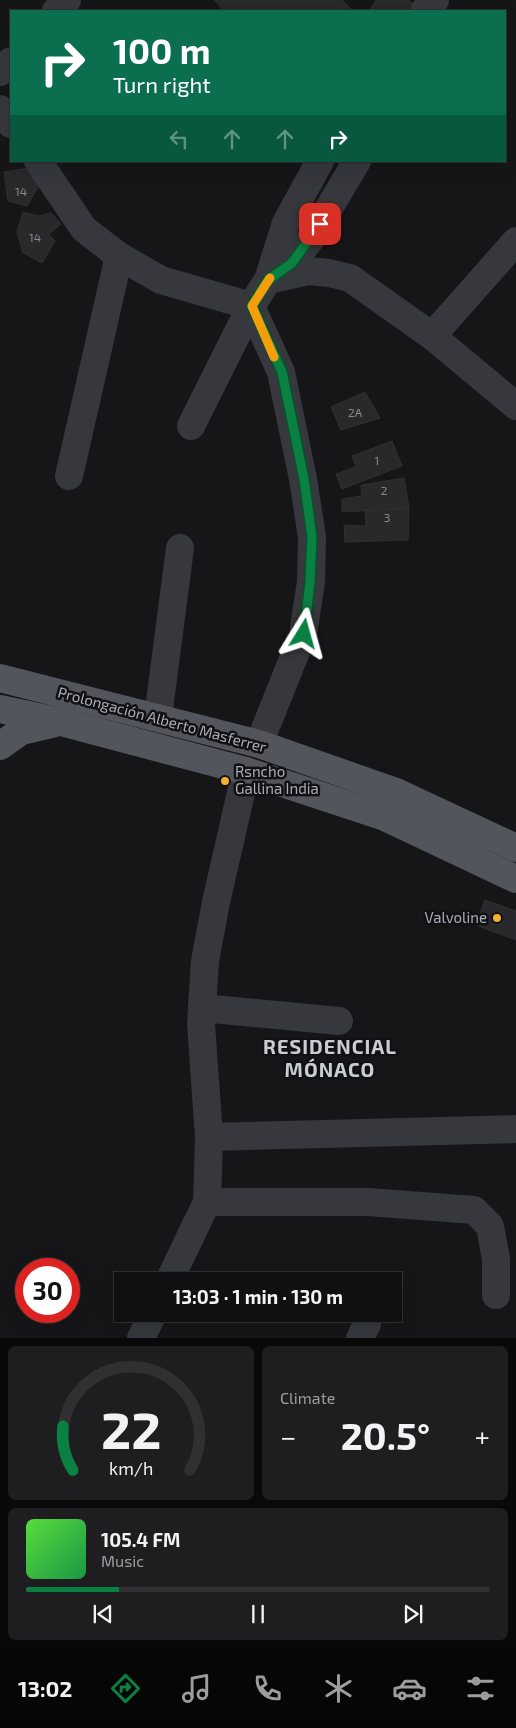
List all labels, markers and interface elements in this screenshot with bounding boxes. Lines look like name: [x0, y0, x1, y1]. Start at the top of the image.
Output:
text: 100 m: [113, 29, 211, 71]
icon: right: [30, 30, 95, 95]
text: Turn right: [113, 71, 211, 97]
icon: left: [165, 125, 193, 153]
icon: ahead: [218, 125, 246, 153]
icon: ahead: [271, 125, 299, 153]
icon: right: [324, 125, 352, 153]
house number: 14: [15, 184, 27, 198]
pin: [299, 203, 341, 245]
icon: arrive: [306, 210, 334, 238]
house number: 14: [29, 230, 41, 244]
house number: 2A: [348, 405, 363, 419]
house number: 1: [375, 453, 379, 467]
house number: 2: [381, 483, 388, 497]
house number: 3: [384, 510, 390, 524]
position arrow: [277, 607, 329, 659]
street label: Prolongación Alberto Masferrer: [56, 682, 269, 756]
place label: Rsncho Gallina India: [235, 762, 319, 797]
marker: Rsncho Gallina India: [219, 775, 231, 787]
place label: Valvoline: [425, 908, 487, 926]
marker: Valvoline: [491, 912, 503, 924]
district label: RESIDENCIAL MÓNACO: [263, 1034, 397, 1081]
speed limit sign: 30: [15, 1258, 80, 1323]
text: 13:03 · 1 min · 130 m: [173, 1285, 343, 1308]
text: Climate: [280, 1388, 335, 1407]
text: 22: [101, 1397, 161, 1459]
text: 20.5°: [341, 1412, 430, 1458]
text: −: [280, 1419, 296, 1453]
text: +: [475, 1419, 490, 1453]
text: km/h: [109, 1457, 153, 1479]
text: 105.4 FM: [101, 1528, 180, 1551]
text: Music: [101, 1551, 144, 1570]
icon: previous: [89, 1600, 117, 1628]
icon: pause: [244, 1600, 272, 1628]
icon: next: [399, 1600, 427, 1628]
icon: directions: [108, 1671, 143, 1706]
icon: music: [179, 1671, 214, 1706]
icon: phone: [250, 1671, 285, 1706]
icon: climate: [321, 1671, 356, 1706]
icon: car: [392, 1671, 427, 1706]
icon: filters: [463, 1671, 498, 1706]
text: 13:02: [18, 1675, 72, 1701]

